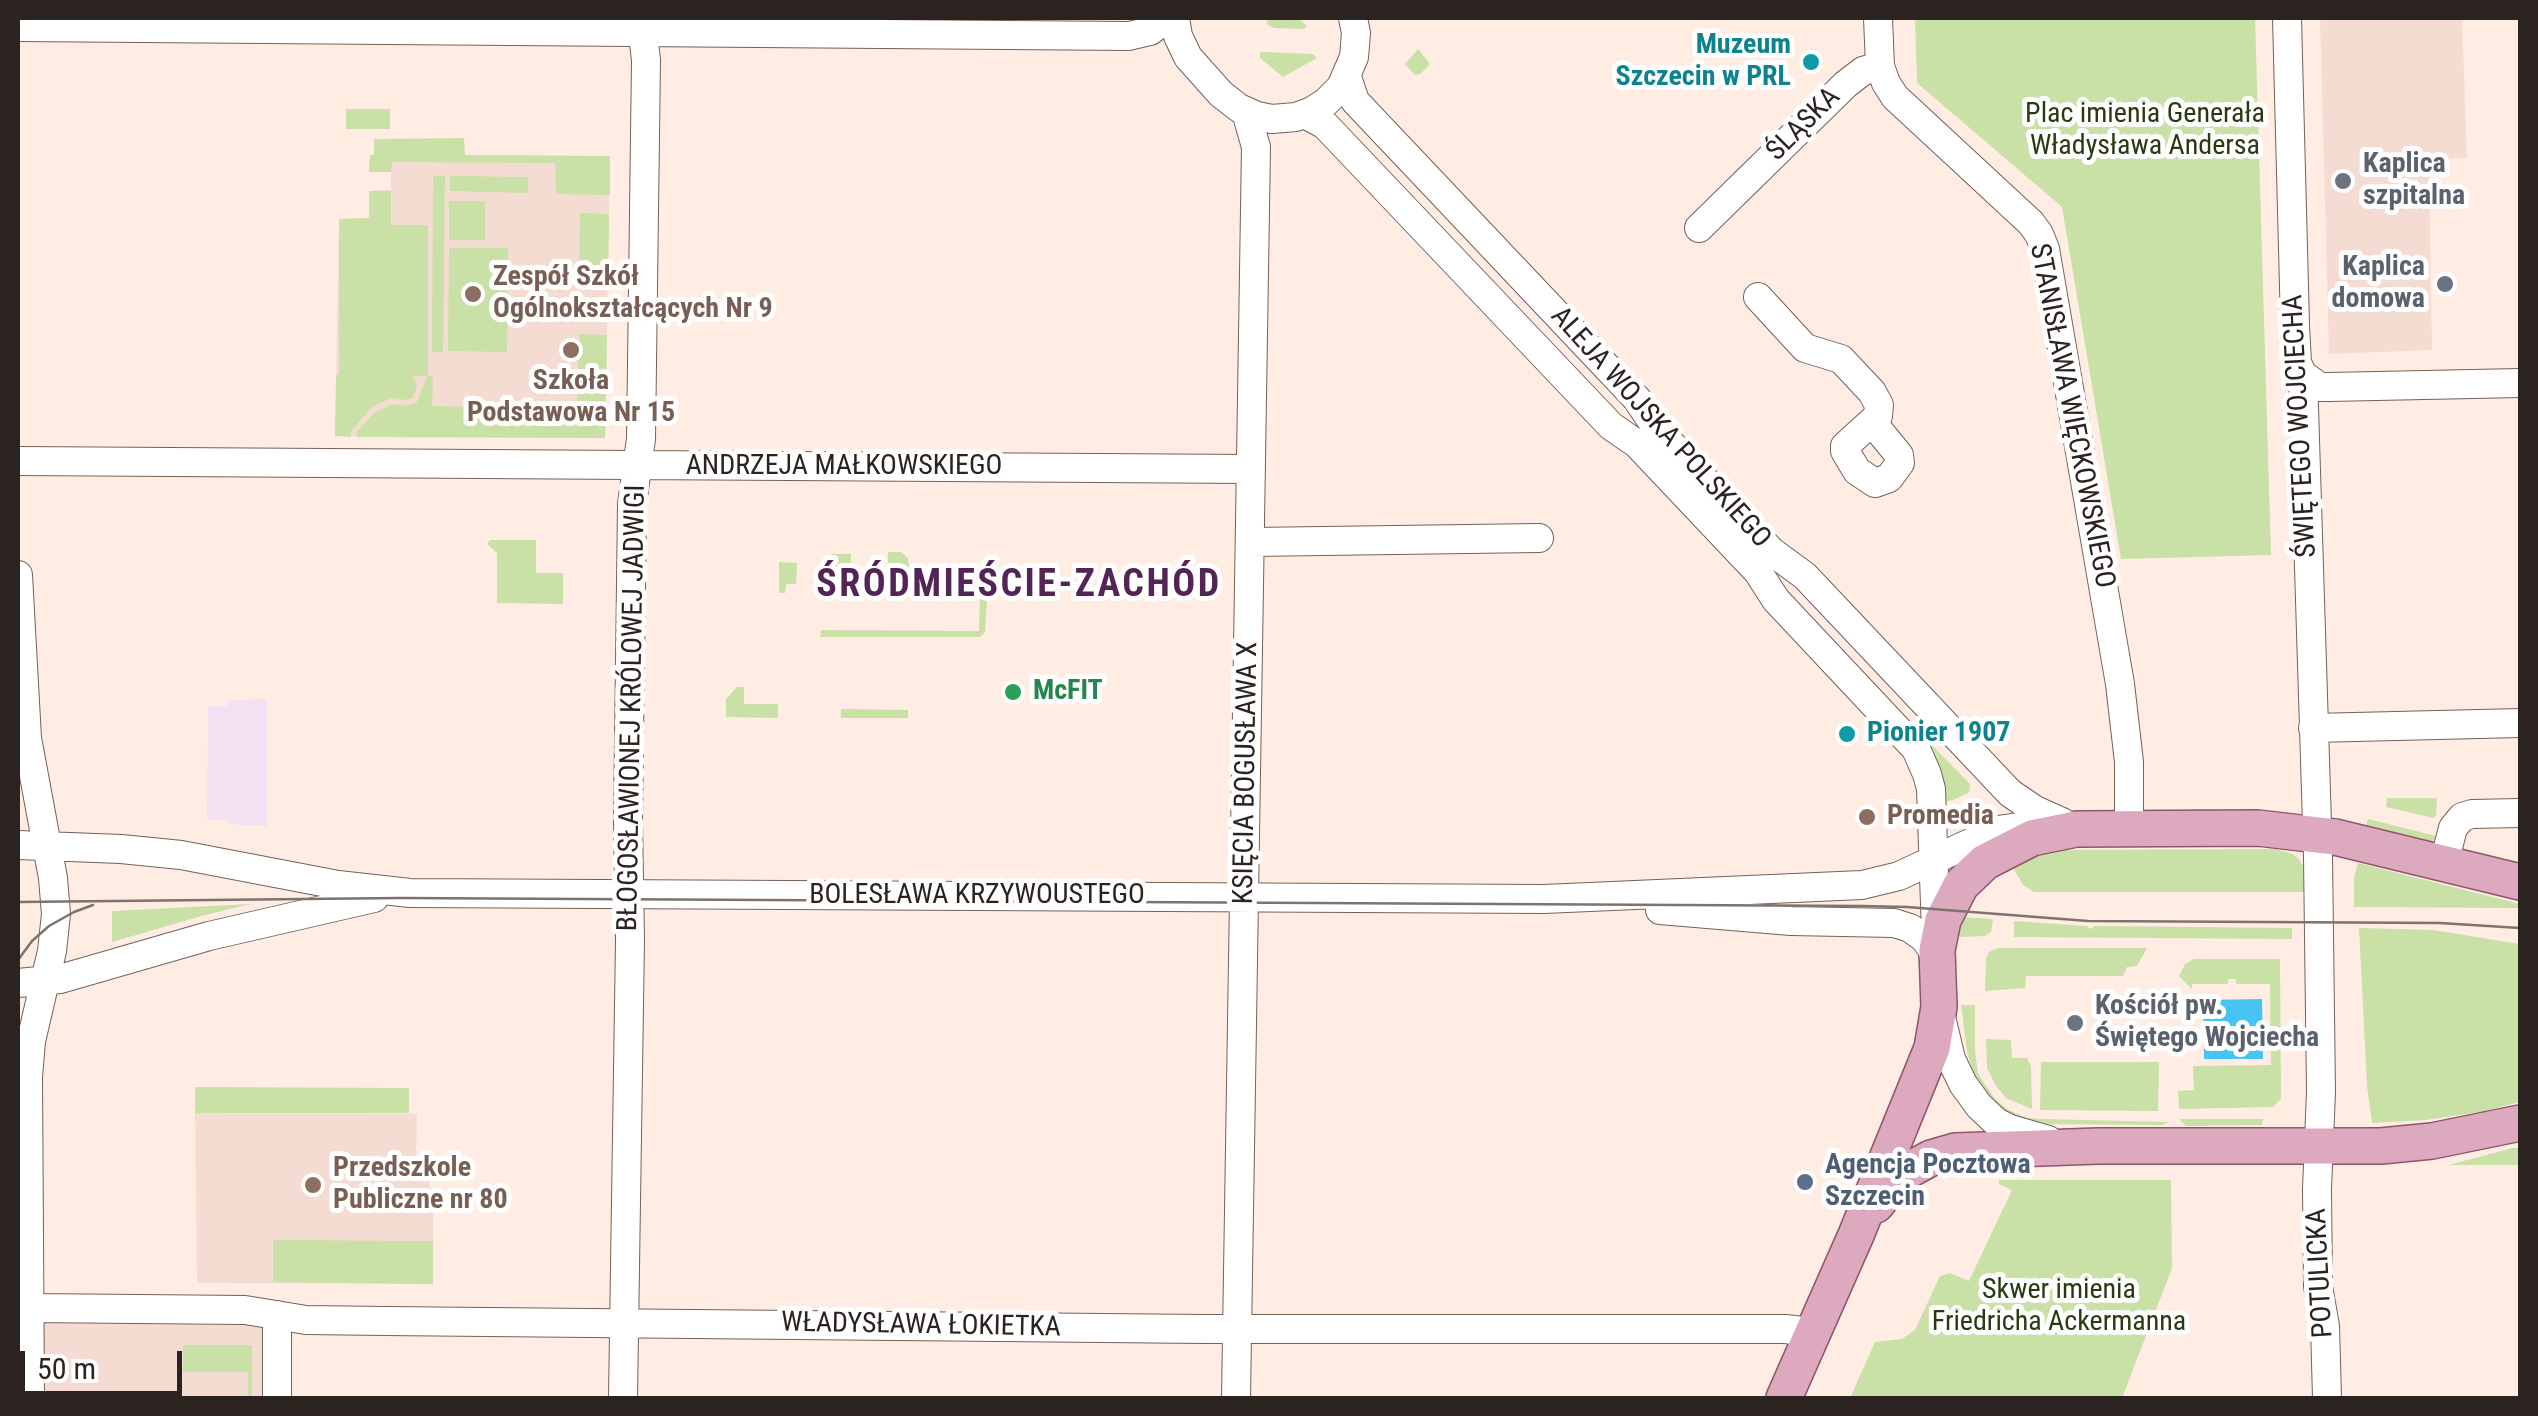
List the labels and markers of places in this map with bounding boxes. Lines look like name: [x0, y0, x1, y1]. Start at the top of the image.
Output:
place label: Muzeum Szczecin w PRL: [1616, 29, 1791, 95]
marker: Muzeum Szczecin w PRL: [1800, 51, 1822, 73]
place label: Kaplica szpitalna: [2363, 148, 2465, 214]
marker: Kaplica szpitalna: [2332, 170, 2354, 192]
place label: Kaplica domowa: [2332, 251, 2425, 317]
place label: Zespół Szkół Ogólnokształcących Nr 9: [493, 261, 773, 327]
marker: Kaplica domowa: [2434, 273, 2456, 295]
marker: Zespół Szkół Ogólnokształcących Nr 9: [462, 283, 484, 305]
marker: Szkoła Podstawowa Nr 15: [560, 339, 582, 361]
place label: Szkoła Podstawowa Nr 15: [467, 365, 675, 431]
place label: McFIT: [1033, 675, 1103, 709]
marker: McFIT: [1002, 681, 1024, 703]
place label: Pionier 1907: [1867, 717, 2010, 751]
marker: Pionier 1907: [1836, 723, 1858, 745]
place label: Promedia: [1887, 800, 1994, 834]
marker: Promedia: [1856, 806, 1878, 828]
place label: Kościół pw. Świętego Wojciecha: [2095, 990, 2319, 1056]
marker: Kościół pw. Świętego Wojciecha: [2064, 1012, 2086, 1034]
place label: Agencja Pocztowa Szczecin: [1825, 1149, 2031, 1215]
place label: Przedszkole Publiczne nr 80: [333, 1152, 508, 1218]
marker: Agencja Pocztowa Szczecin: [1794, 1171, 1816, 1193]
marker: Przedszkole Publiczne nr 80: [302, 1174, 324, 1196]

